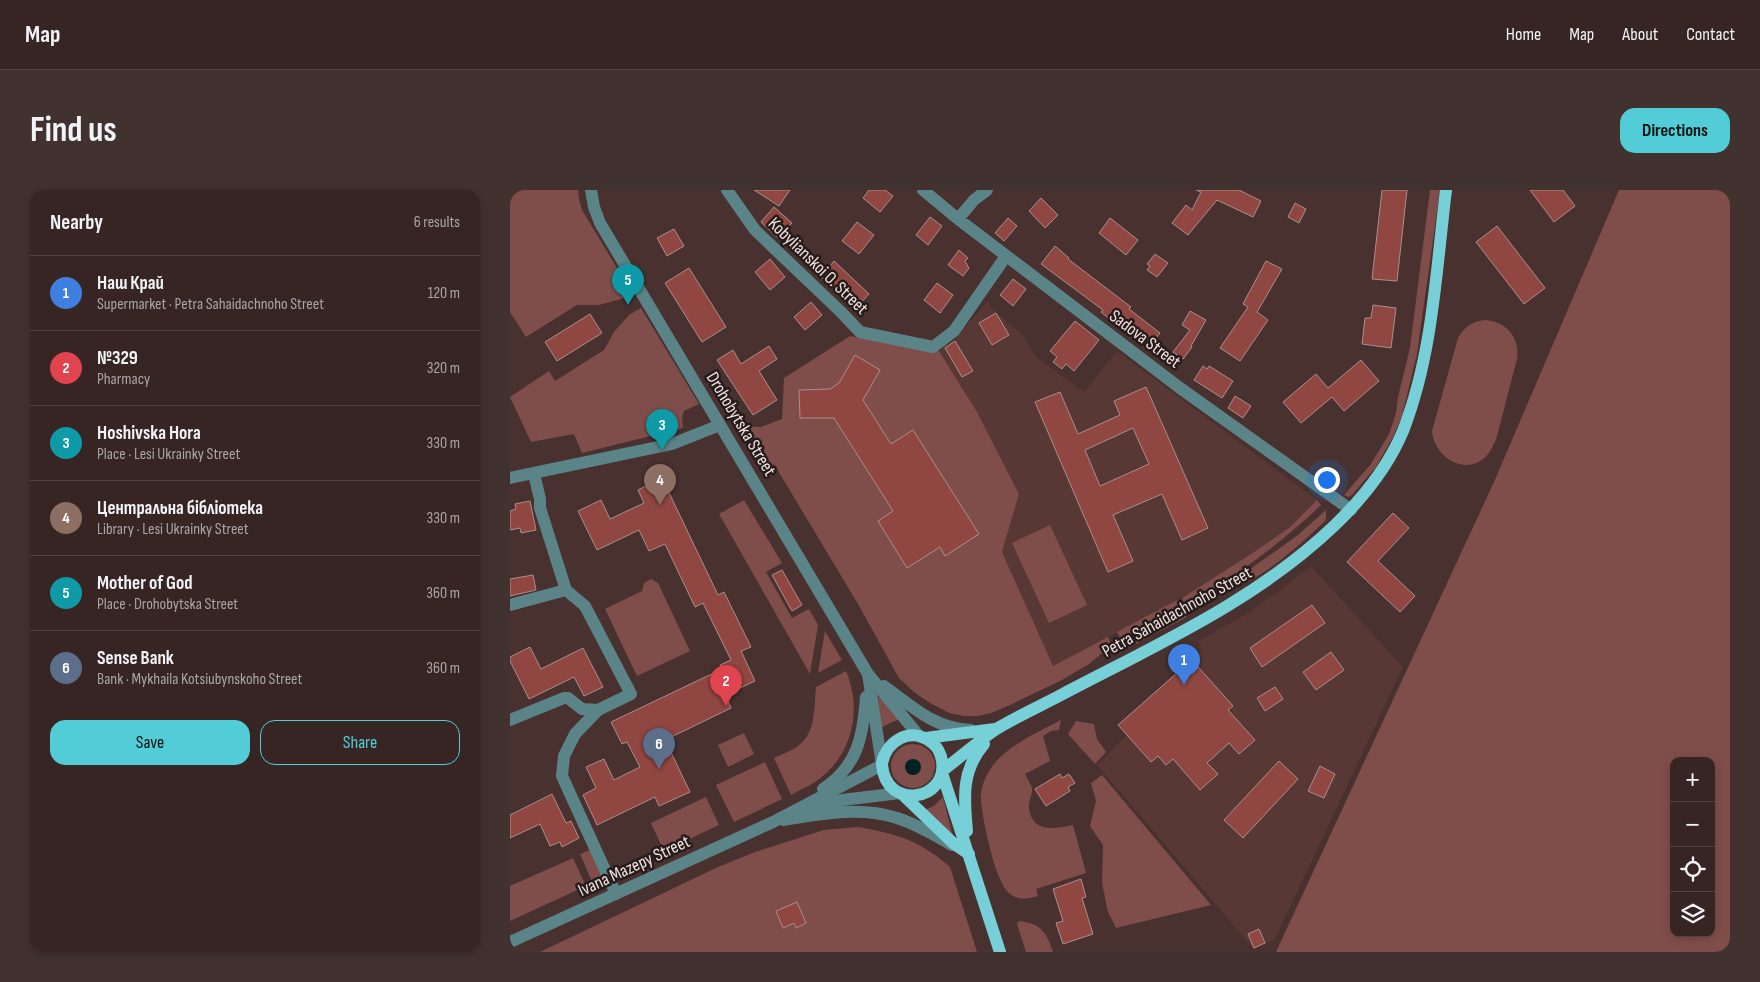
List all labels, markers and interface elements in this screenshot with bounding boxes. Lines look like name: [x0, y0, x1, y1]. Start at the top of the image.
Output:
text: Map: [25, 20, 60, 49]
text: Home: [1506, 24, 1541, 45]
text: Map: [1569, 24, 1594, 45]
text: About: [1622, 24, 1658, 45]
text: Contact: [1686, 24, 1735, 45]
button: Directions: [1620, 108, 1730, 153]
text: Find us: [30, 109, 117, 152]
text: Nearby: [50, 210, 103, 235]
text: 6 results: [414, 213, 460, 232]
street label: Kobylianskoi O. Street: [764, 213, 873, 319]
pin: 5: [612, 264, 644, 305]
text: Наш Край: [97, 272, 164, 295]
text: 1: [63, 284, 69, 303]
text: 120 m: [428, 284, 460, 303]
text: Supermarket · Petra Sahaidachnoho Street: [97, 295, 324, 314]
street label: Sadova Street: [1105, 305, 1185, 373]
text: №329: [97, 347, 138, 370]
text: 2: [62, 359, 70, 378]
text: 320 m: [427, 359, 460, 378]
street label: Drohobytska Street: [702, 368, 780, 480]
text: Pharmacy: [97, 370, 150, 389]
pin: 3: [646, 409, 678, 450]
text: Hoshivska Hora: [97, 422, 201, 445]
text: 3: [62, 434, 70, 453]
text: 330 m: [427, 434, 460, 453]
text: Place · Lesi Ukrainky Street: [97, 445, 240, 464]
pin: 4: [644, 464, 676, 505]
your location: [1314, 467, 1340, 493]
text: Центральна бібліотека: [97, 497, 263, 520]
text: 4: [62, 509, 70, 528]
text: 330 m: [427, 509, 460, 528]
text: Library · Lesi Ukrainky Street: [97, 520, 249, 539]
street label: Petra Sahaidachnoho Street: [1098, 562, 1256, 662]
text: Mother of God: [97, 572, 193, 595]
text: 5: [62, 584, 70, 603]
text: 360 m: [426, 584, 460, 603]
text: Place · Drohobytska Street: [97, 595, 238, 614]
pin: 1: [1168, 644, 1200, 685]
text: Sense Bank: [97, 647, 174, 670]
text: 6: [62, 659, 70, 678]
text: 360 m: [426, 659, 460, 678]
pin: 2: [710, 665, 742, 706]
text: Bank · Mykhaila Kotsiubynskoho Street: [97, 670, 302, 689]
button: Save: [50, 720, 250, 765]
button: Share: [260, 720, 460, 765]
pin: 6: [643, 728, 675, 769]
map controls: [1670, 757, 1715, 937]
button: +: [1670, 757, 1715, 802]
button: −: [1670, 802, 1715, 847]
street label: Ivana Mazepy Street: [575, 831, 694, 901]
button: locate: [1670, 847, 1715, 892]
button: layers: [1670, 892, 1715, 937]

